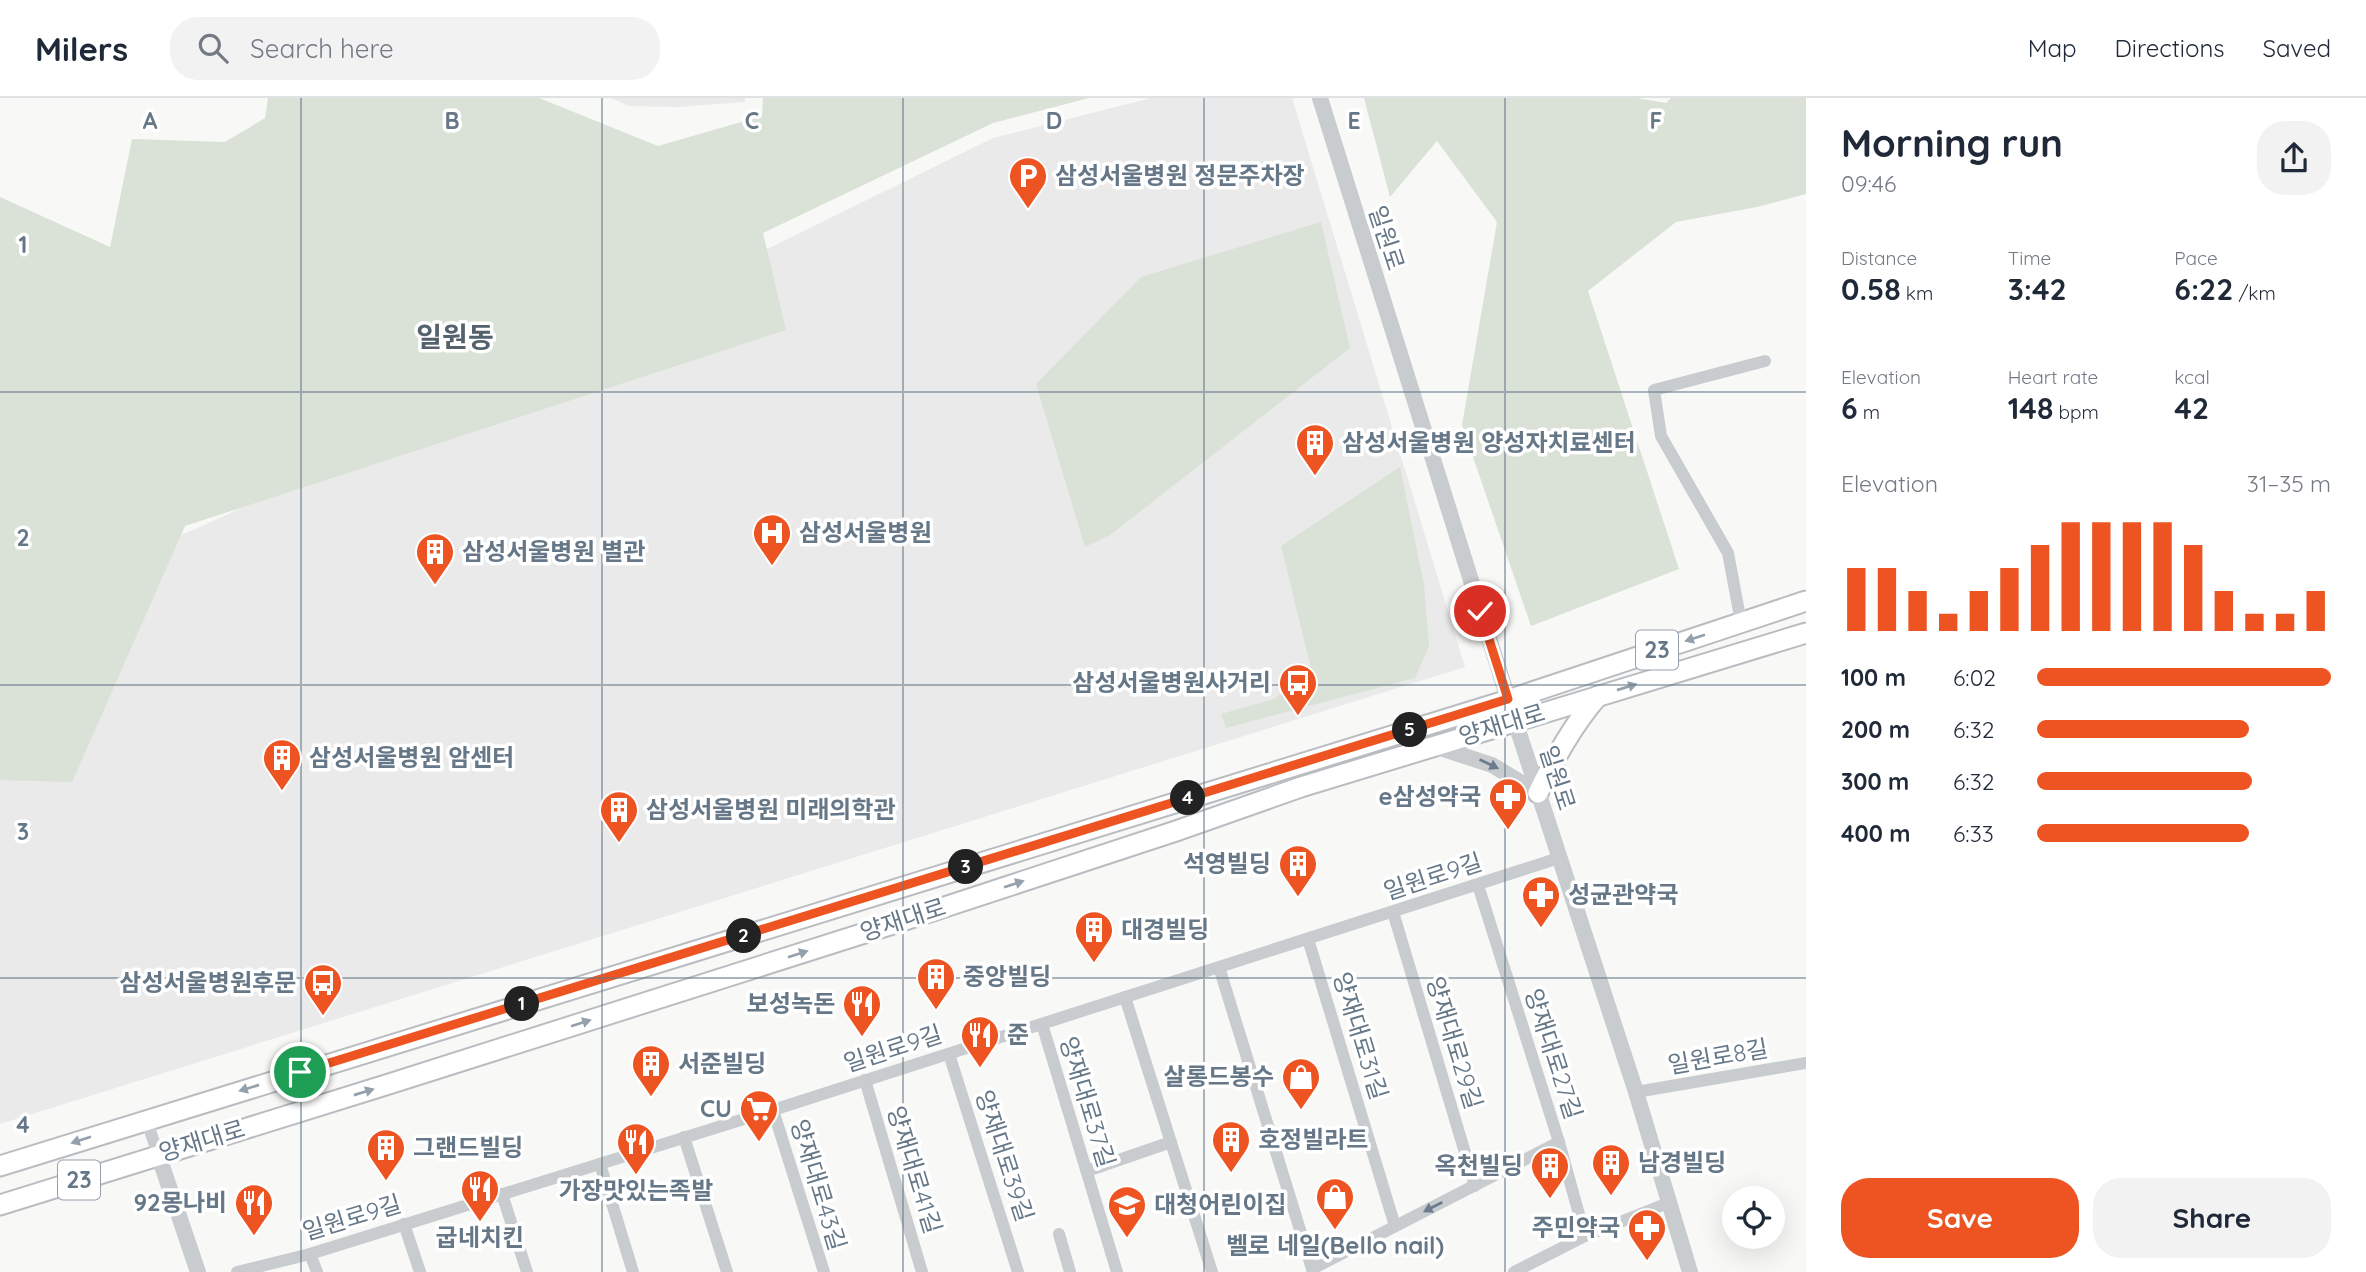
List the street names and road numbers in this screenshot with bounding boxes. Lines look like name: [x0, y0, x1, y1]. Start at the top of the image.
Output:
street label: 일원로: [1362, 202, 1411, 274]
road number: 23: [1636, 630, 1678, 670]
street label: 양재대로: [1455, 697, 1548, 751]
street label: 일원로: [1533, 742, 1582, 814]
street label: 일원로9길: [1380, 846, 1486, 906]
street label: 양재대로: [856, 891, 949, 947]
street label: 양재대로31길: [1327, 968, 1395, 1103]
street label: 양재대로29길: [1421, 973, 1489, 1113]
street label: 양재대로27길: [1519, 985, 1589, 1123]
street label: 일원로9길: [840, 1018, 946, 1078]
street label: 일원로8길: [1665, 1032, 1770, 1080]
street label: 양재대로37길: [1054, 1033, 1122, 1171]
street label: 양재대로39길: [970, 1086, 1040, 1225]
street label: 양재대로41길: [881, 1102, 949, 1237]
street label: 양재대로: [155, 1113, 248, 1167]
street label: 양재대로43길: [785, 1115, 853, 1254]
road number: 23: [58, 1161, 100, 1200]
street label: 일원로9길: [299, 1188, 405, 1246]

